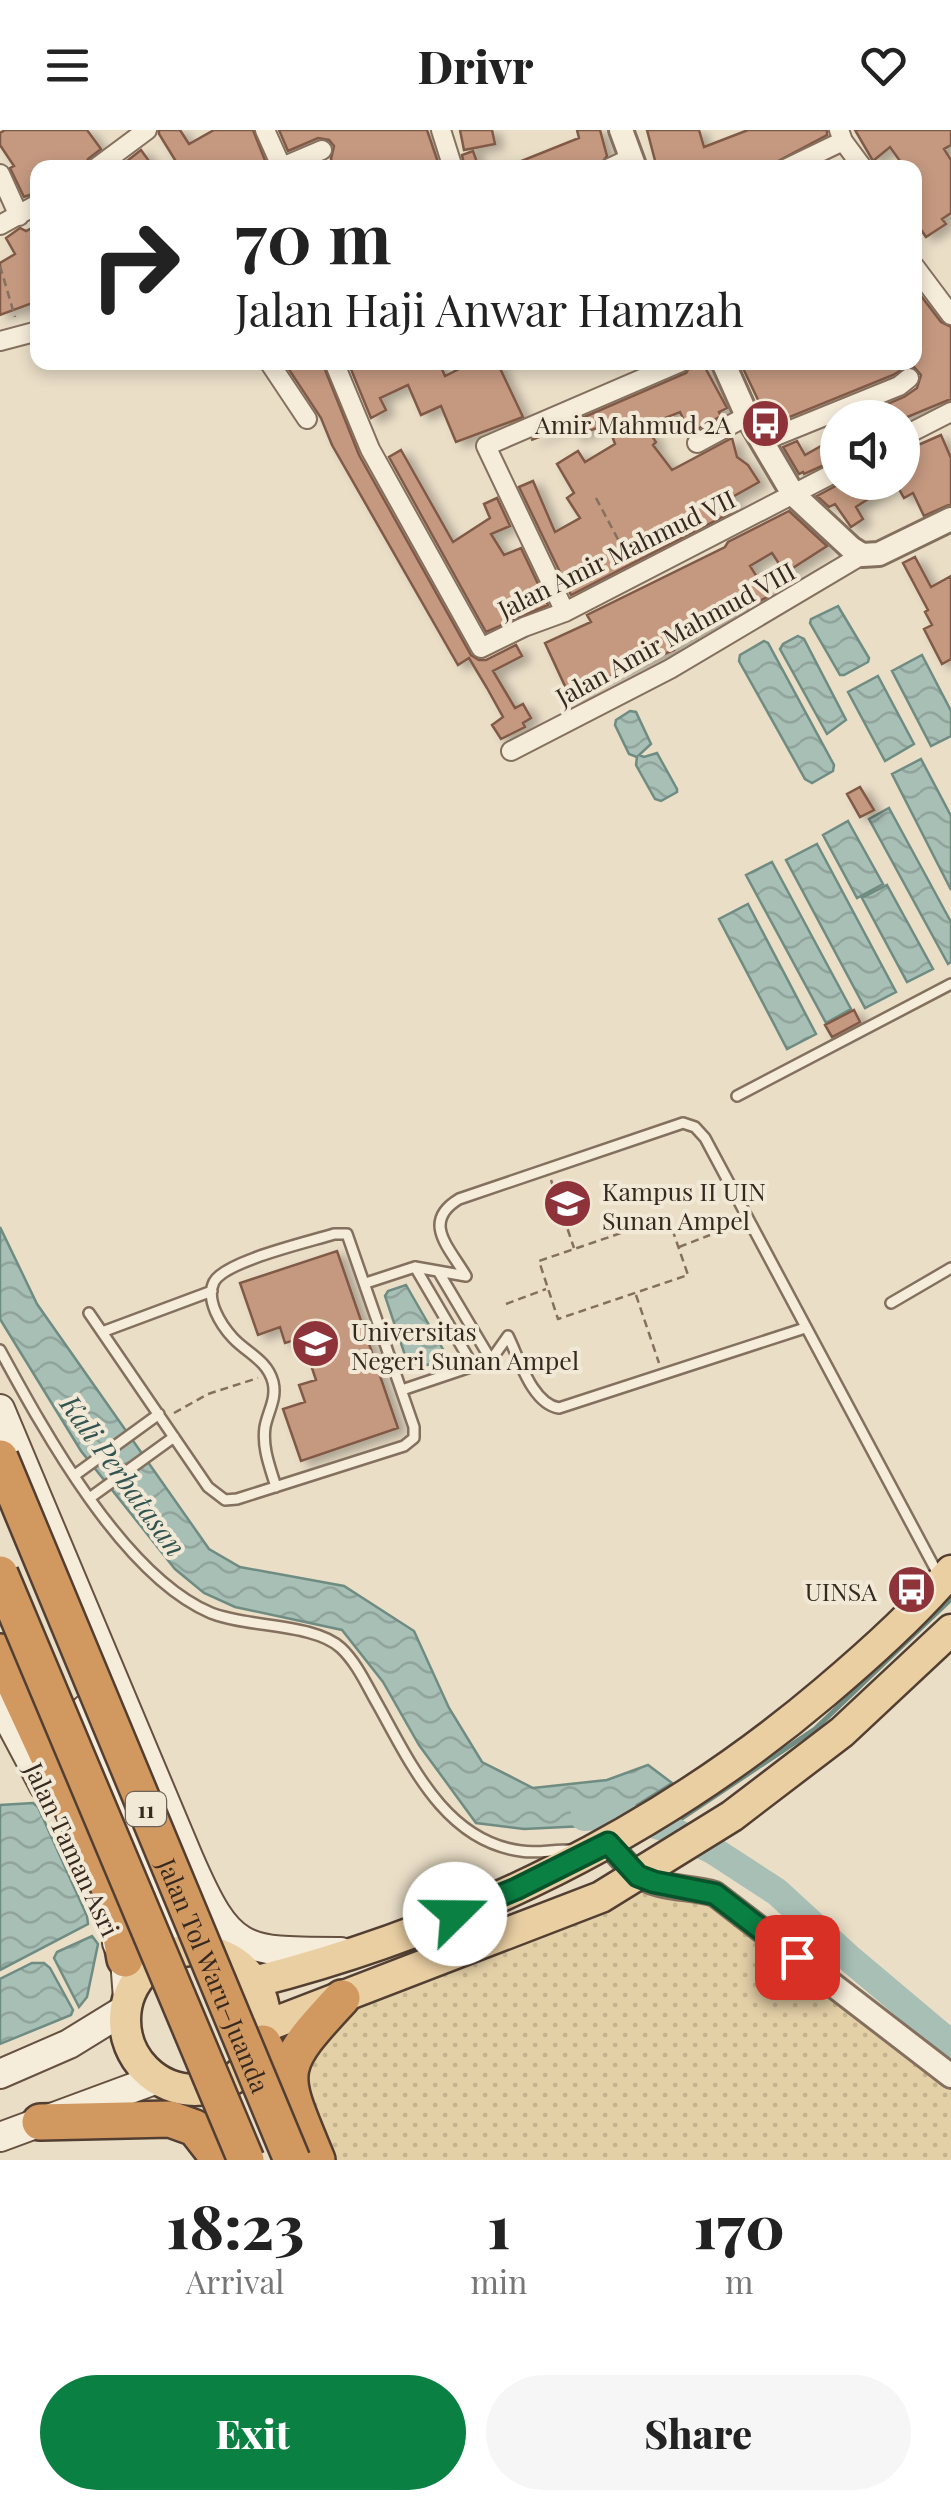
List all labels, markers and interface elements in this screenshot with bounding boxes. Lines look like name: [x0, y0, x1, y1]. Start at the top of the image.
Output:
text: Drivr: [418, 35, 533, 95]
icon: menu: [40, 38, 95, 93]
icon: heart: [856, 38, 911, 93]
text: 70 m: [235, 188, 392, 282]
icon: right: [70, 200, 200, 330]
text: Jalan Haji Anwar Hamzah: [235, 278, 744, 338]
bus stop icon: Amir Mahmud 2A: [740, 397, 792, 449]
map controls: [820, 400, 920, 500]
button: sound: [820, 400, 920, 500]
place label: Amir Mahmud 2A: [534, 407, 731, 440]
street label: Jalan Amir Mahmud VII: [491, 481, 740, 625]
street label: Jalan Amir Mahmud VIII: [549, 553, 800, 713]
place label: Kampus II UIN Sunan Ampel: [602, 1174, 766, 1236]
school or university icon: Kampus II UIN Sunan Ampel: [541, 1178, 593, 1230]
place label: Universitas Negeri Sunan Ampel: [351, 1314, 579, 1376]
school or university icon: Universitas Negeri Sunan Ampel: [290, 1318, 342, 1370]
water label: Kali Perbatasan: [52, 1386, 195, 1563]
bus stop icon: UINSA: [886, 1564, 938, 1616]
place label: UINSA: [805, 1574, 877, 1607]
street label: Jalan Taman Asri: [18, 1756, 128, 1941]
road number: 11: [126, 1792, 166, 1826]
street label: Jalan Tol Waru–Juanda: [151, 1852, 279, 2098]
position arrow: [403, 1862, 507, 1966]
pin: [755, 1915, 840, 2000]
icon: arrive: [770, 1930, 825, 1985]
text: 18:23: [166, 2184, 304, 2264]
text: 1: [487, 2184, 510, 2264]
text: 170: [694, 2184, 785, 2264]
text: Arrival: [186, 2259, 284, 2302]
text: min: [470, 2259, 527, 2302]
text: m: [725, 2259, 753, 2302]
button: Exit: [40, 2375, 466, 2490]
button: Share: [486, 2375, 911, 2490]

